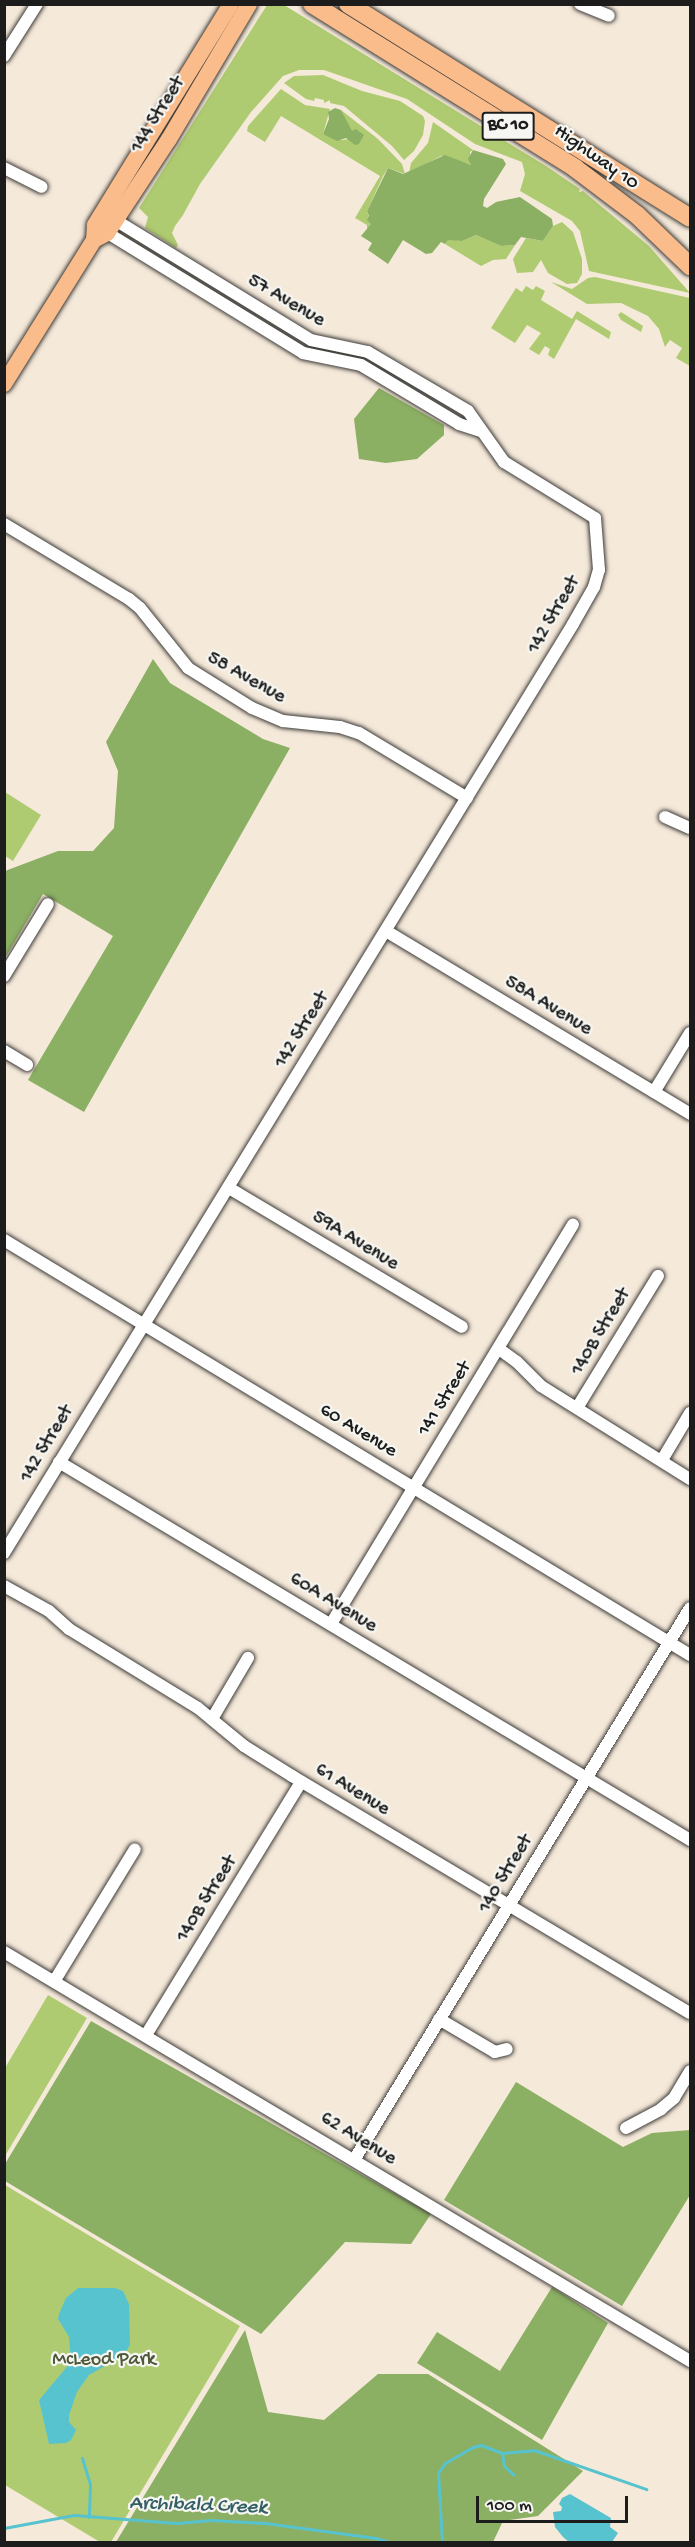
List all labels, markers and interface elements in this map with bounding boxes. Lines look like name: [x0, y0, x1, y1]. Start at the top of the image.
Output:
street label: 144 Street: [125, 73, 191, 157]
road number: BC 10: [481, 111, 535, 141]
street label: Highway 10: [549, 120, 643, 196]
street label: 57 Avenue: [243, 269, 329, 333]
street label: 142 Street: [522, 572, 586, 658]
street label: 58 Avenue: [202, 647, 290, 709]
street label: 58A Avenue: [500, 970, 596, 1042]
street label: 142 Street: [269, 987, 335, 1073]
street label: 59A Avenue: [307, 1206, 403, 1276]
street label: 140B Street: [566, 1284, 636, 1380]
street label: 141 Street: [413, 1357, 477, 1441]
street label: 60 Avenue: [315, 1398, 401, 1464]
street label: 142 Street: [15, 1401, 79, 1487]
street label: 60A Avenue: [285, 1567, 381, 1639]
street label: 61 Avenue: [310, 1758, 394, 1822]
street label: 140 Street: [473, 1831, 539, 1917]
street label: 140B Street: [171, 1851, 243, 1947]
street label: 62 Avenue: [315, 2107, 401, 2171]
park label: McLeod Park: [52, 2348, 156, 2372]
scale bar: [479, 2484, 630, 2522]
water label: Archibald Creek: [129, 2492, 267, 2522]
text: 100 m: [487, 2496, 532, 2517]

